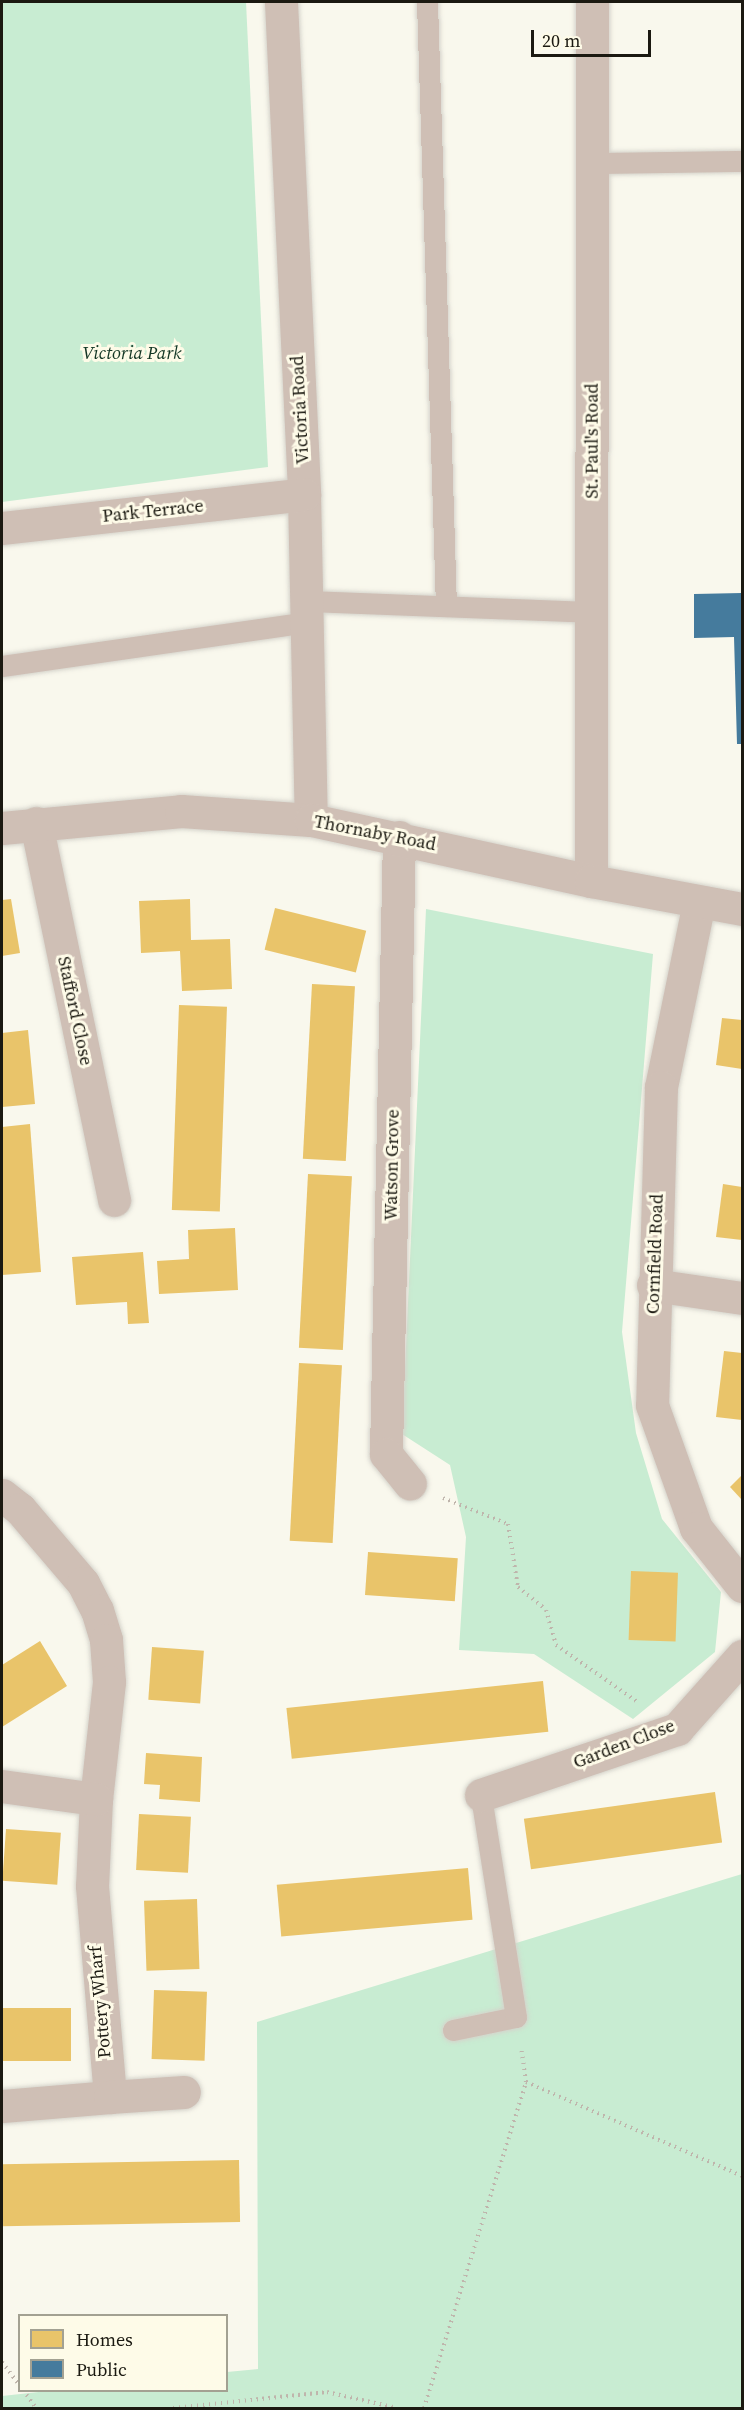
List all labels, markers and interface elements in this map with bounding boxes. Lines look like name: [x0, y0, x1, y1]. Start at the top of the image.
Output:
scale bar: [534, 18, 654, 56]
text: 20 m: [542, 28, 580, 53]
park label: Victoria Park: [82, 342, 182, 364]
street label: Victoria Road: [286, 355, 314, 465]
street label: St. Paul's Road: [581, 383, 603, 499]
street label: Park Terrace: [101, 495, 205, 527]
street label: Thornaby Road: [312, 811, 438, 855]
street label: Stafford Close: [53, 954, 97, 1068]
street label: Watson Grove: [380, 1109, 404, 1221]
street label: Cornfield Road: [642, 1194, 668, 1314]
street label: Garden Close: [570, 1715, 678, 1773]
street label: Pottery Wharf: [84, 1945, 116, 2059]
legend: [18, 2314, 228, 2392]
text: Homes: [76, 2327, 133, 2352]
text: Public: [76, 2357, 127, 2382]

